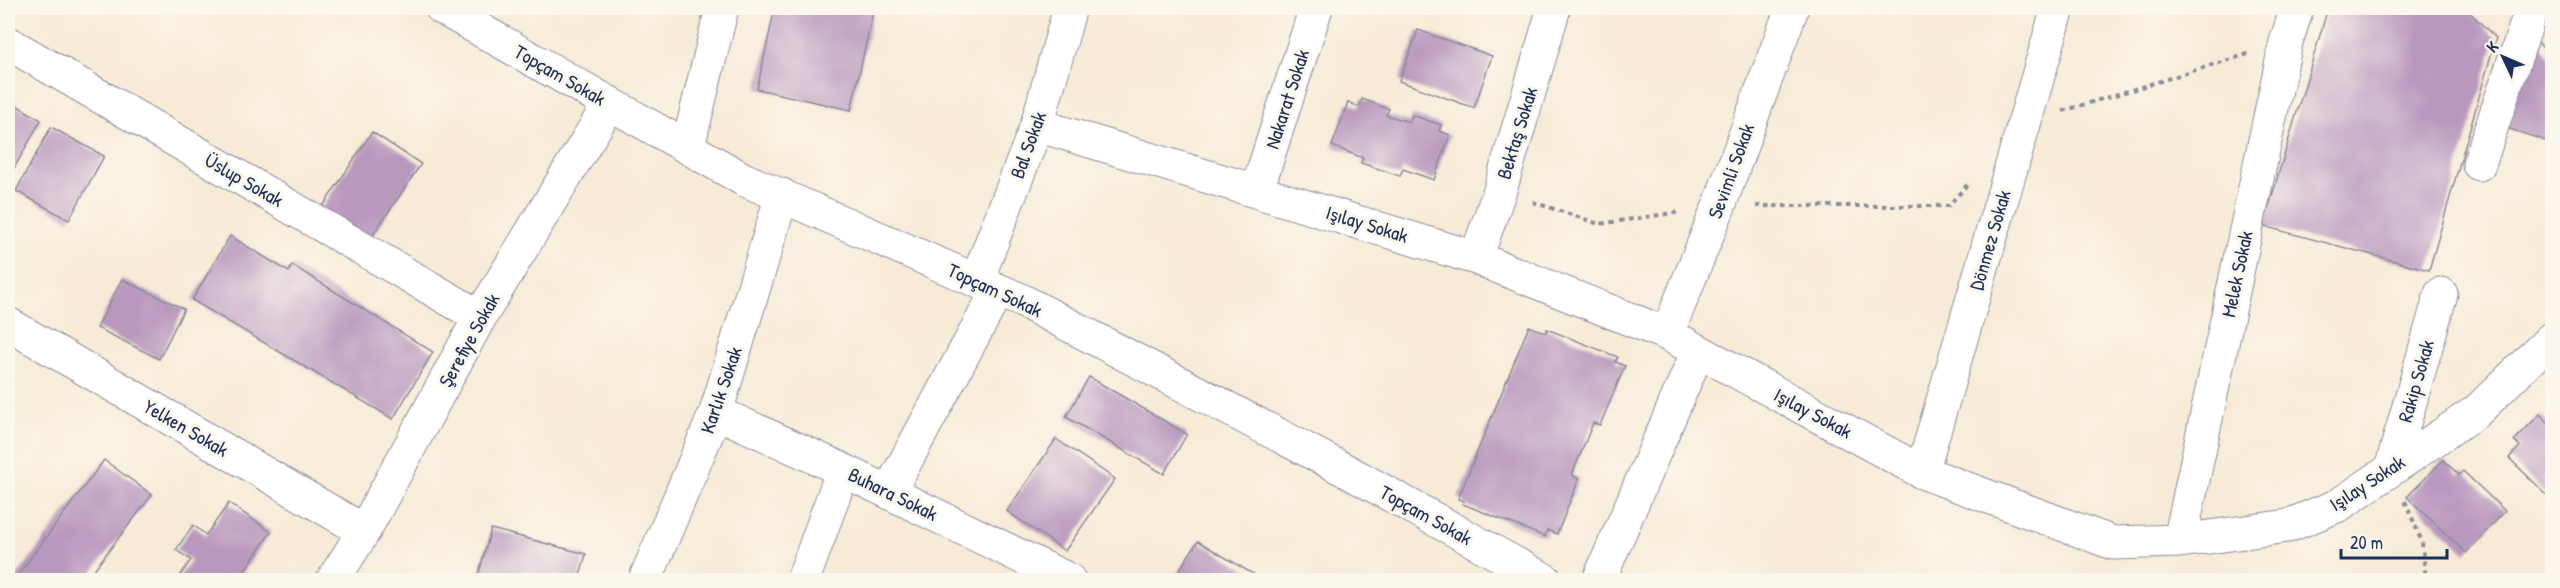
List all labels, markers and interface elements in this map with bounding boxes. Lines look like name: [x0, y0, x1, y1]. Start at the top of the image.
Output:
north arrow: [2473, 27, 2533, 87]
text: K: [2481, 35, 2503, 57]
street label: Topçam Sokak: [510, 38, 611, 112]
street label: Nakarat Sokak: [1258, 46, 1315, 152]
street label: Bektaş Sokak: [1490, 83, 1543, 182]
street label: Bal Sokak: [1003, 108, 1052, 182]
street label: Sevimli Sokak: [1701, 120, 1760, 222]
street label: Üslup Sokak: [200, 146, 289, 213]
street label: Dönmez Sokak: [1962, 187, 2017, 293]
street label: Işılay Sokak: [1323, 198, 1412, 249]
street label: Melek Sokak: [2214, 228, 2259, 320]
street label: Topçam Sokak: [944, 256, 1047, 323]
street label: Şerefiye Sokak: [432, 288, 505, 392]
street label: Rakip Sokak: [2391, 337, 2440, 425]
street label: Karlık Sokak: [693, 343, 748, 437]
street label: Işılay Sokak: [1769, 381, 1857, 444]
street label: Yelken Sokak: [139, 392, 234, 463]
street label: Işılay Sokak: [2324, 448, 2410, 517]
street label: Buhara Sokak: [844, 460, 942, 527]
street label: Topçam Sokak: [1375, 478, 1477, 551]
scale bar: [2341, 522, 2448, 560]
text: 20 m: [2350, 530, 2383, 555]

